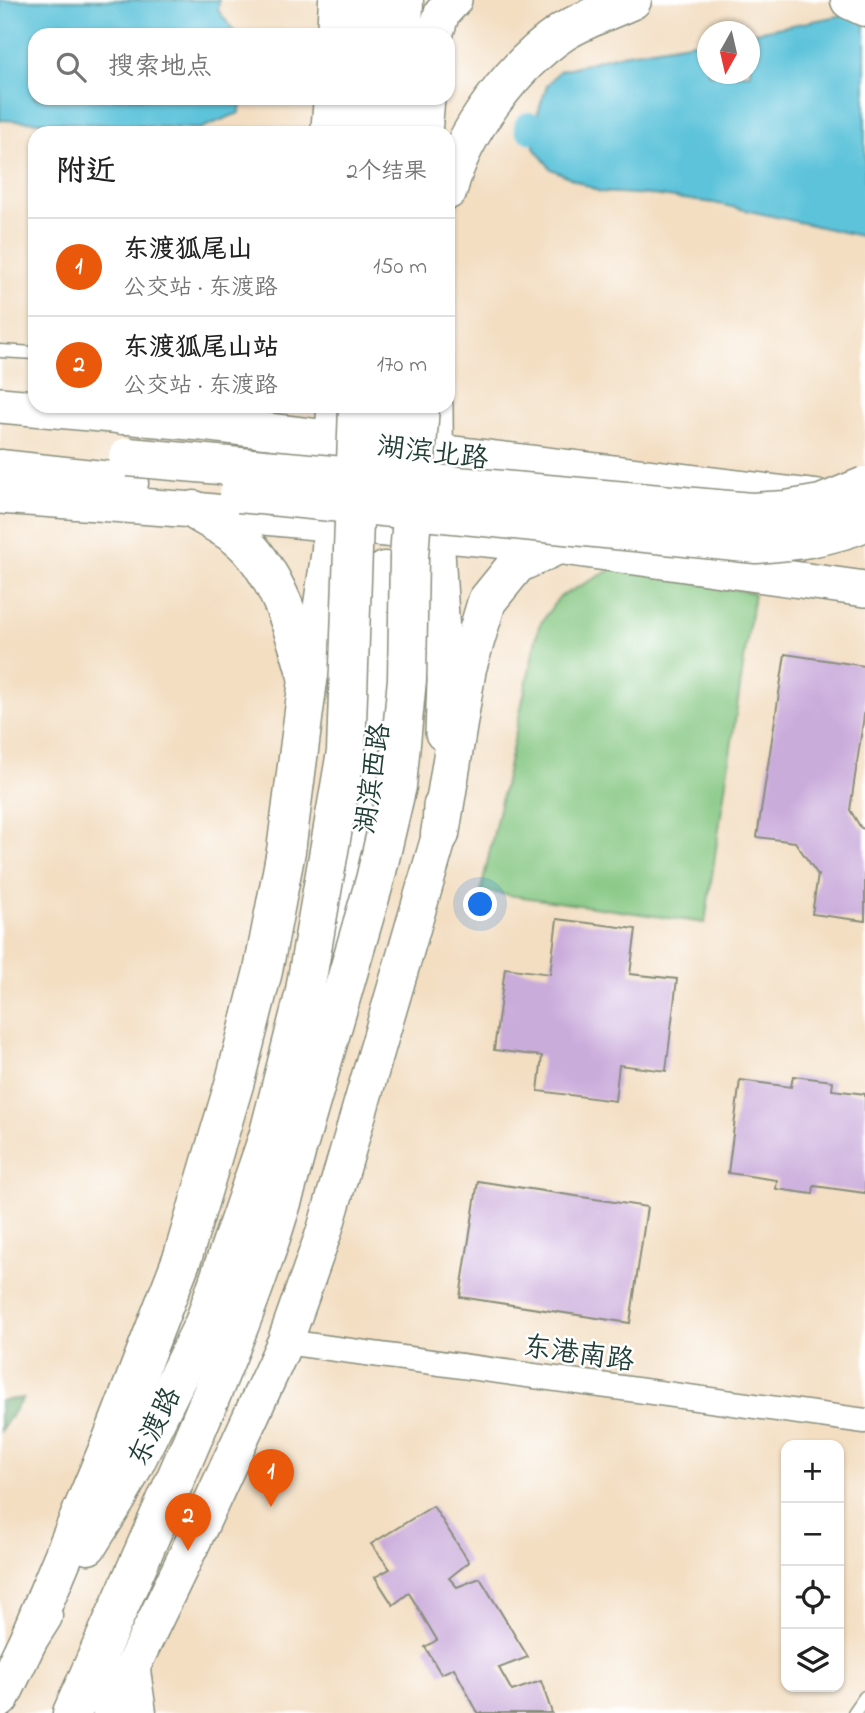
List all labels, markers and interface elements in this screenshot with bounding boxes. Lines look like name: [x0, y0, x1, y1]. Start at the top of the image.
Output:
north arrow: [697, 21, 760, 84]
search box: [28, 28, 455, 105]
icon: search: [52, 48, 90, 86]
text: 搜索地点: [108, 49, 212, 87]
text: 附近: [56, 151, 116, 195]
text: 2个结果: [347, 156, 427, 189]
text: 东渡狐尾山: [123, 232, 253, 270]
text: 1: [75, 251, 83, 284]
text: 150 m: [373, 251, 427, 284]
text: 公交站 · 东渡路: [123, 272, 277, 305]
text: 东渡狐尾山站: [123, 330, 279, 368]
text: 2: [73, 349, 85, 382]
text: 170 m: [377, 349, 427, 382]
text: 公交站 · 东渡路: [123, 370, 277, 403]
street label: 湖滨北路: [374, 427, 491, 482]
street label: 湖滨西路: [346, 720, 403, 837]
your location: [463, 887, 497, 921]
street label: 东港南路: [520, 1327, 637, 1384]
street label: 东渡路: [119, 1381, 193, 1474]
map controls: [781, 1440, 844, 1692]
button: +: [781, 1440, 844, 1503]
pin: 1: [248, 1449, 294, 1507]
pin: 2: [165, 1493, 211, 1551]
button: −: [781, 1503, 844, 1566]
button: locate: [781, 1566, 844, 1629]
button: layers: [781, 1629, 844, 1692]

